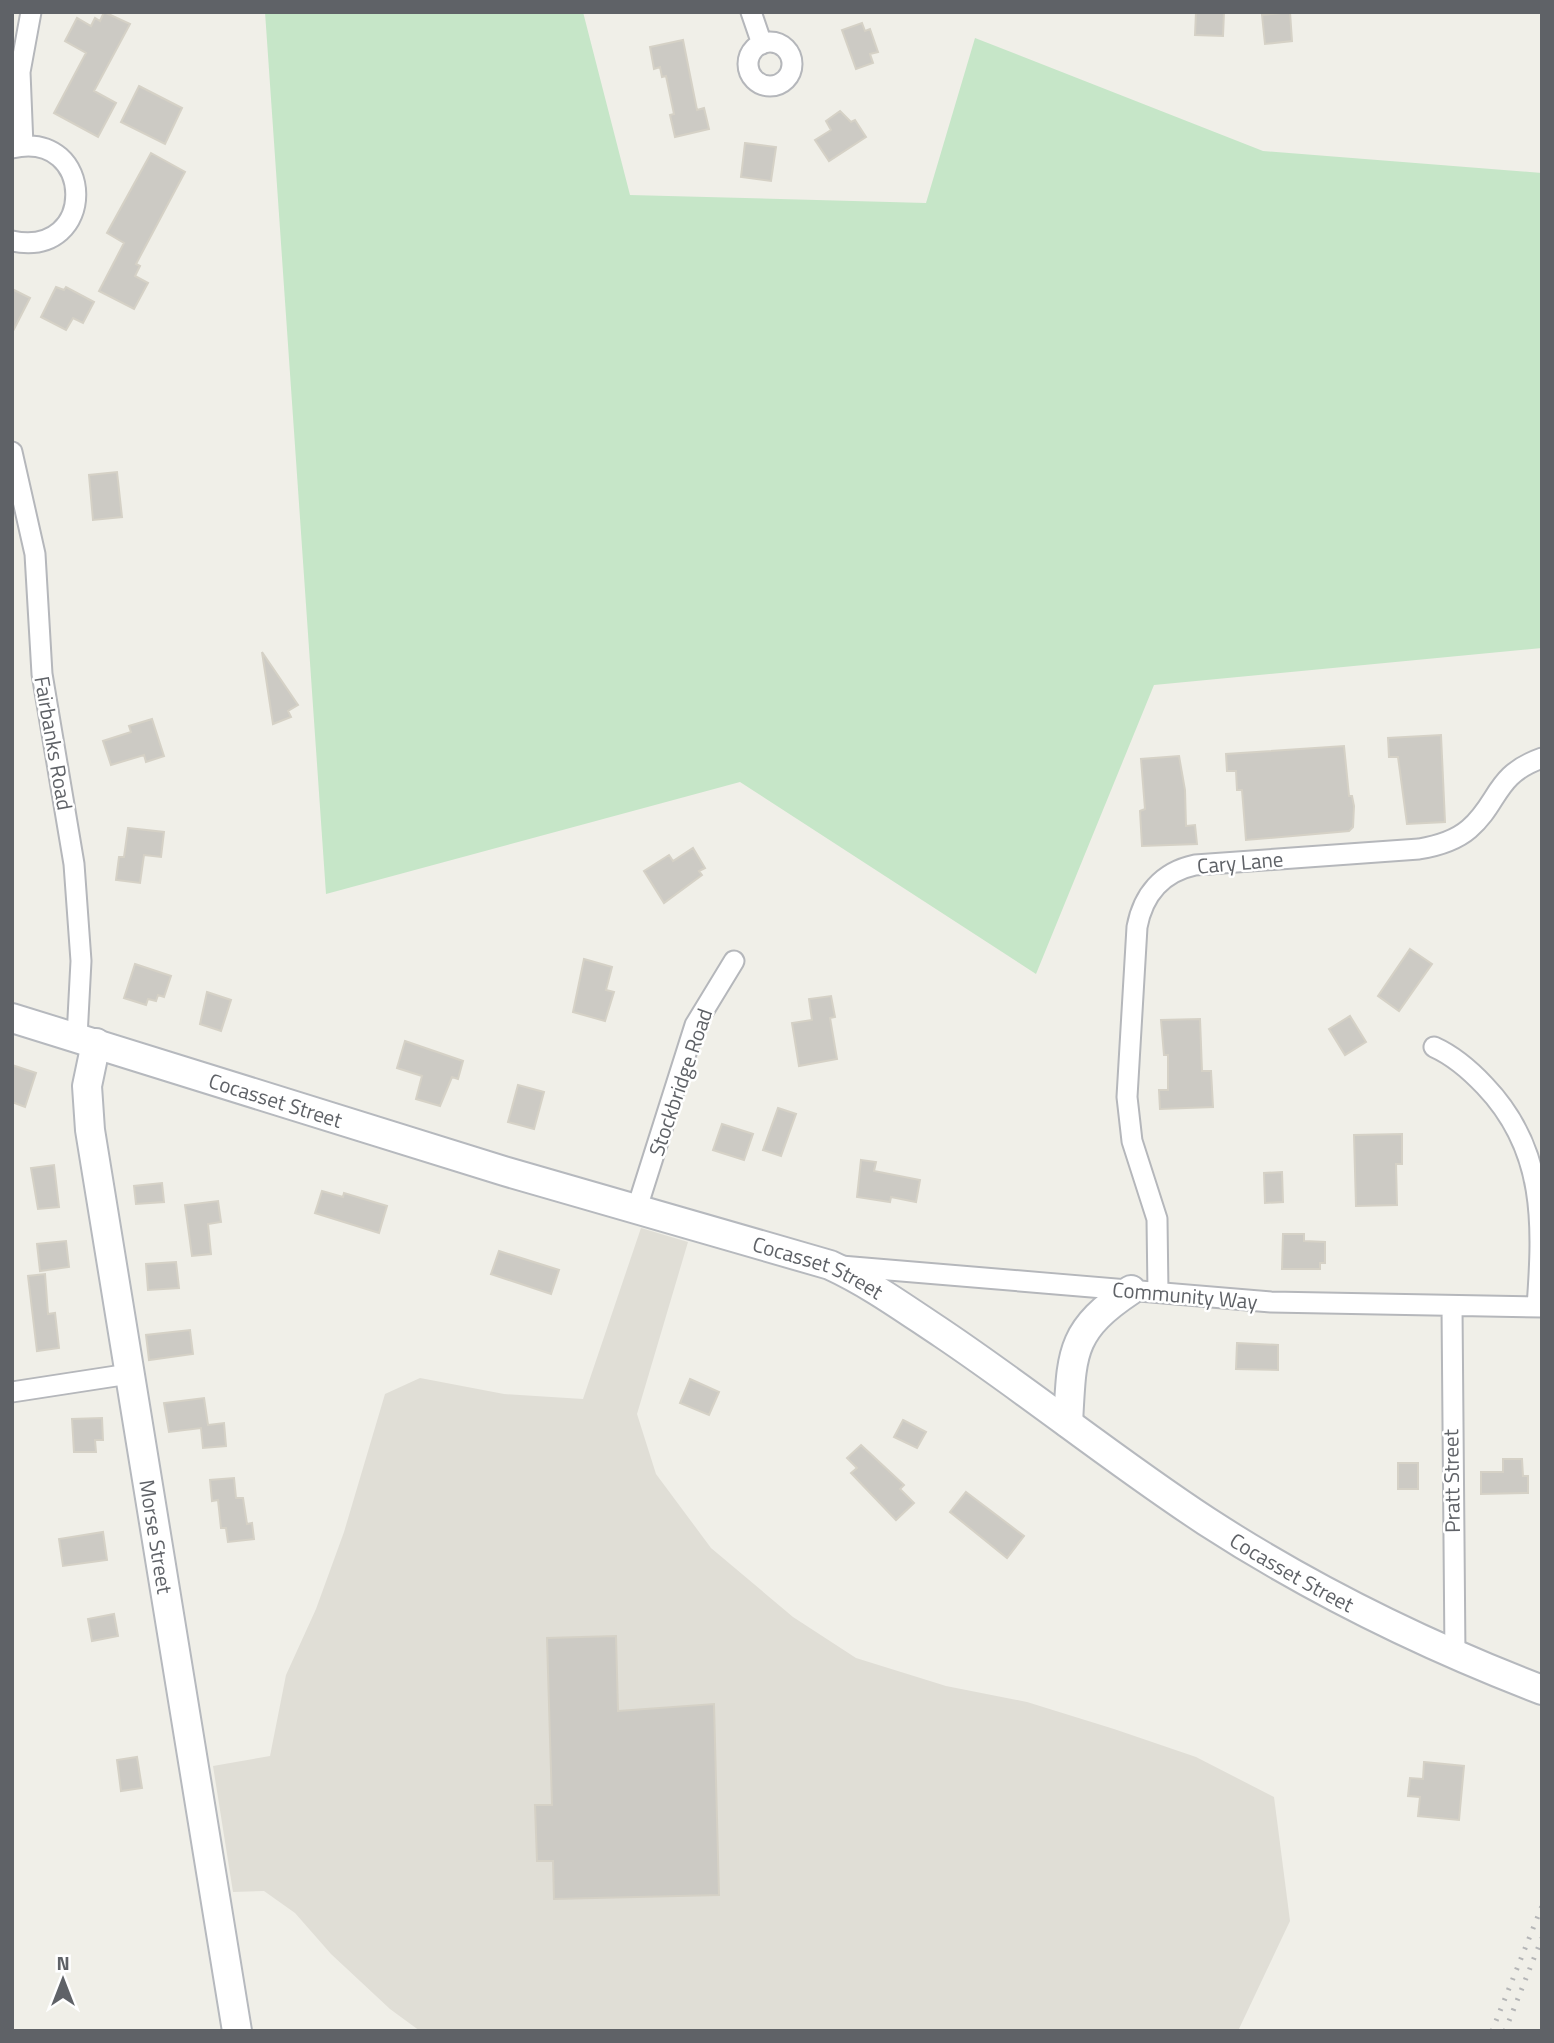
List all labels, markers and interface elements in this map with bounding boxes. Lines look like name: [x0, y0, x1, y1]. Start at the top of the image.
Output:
street label: Fairbanks Road: [26, 674, 82, 812]
street label: Cary Lane: [1196, 842, 1284, 882]
street label: Stockbridge Road: [640, 1004, 720, 1160]
street label: Cocasset Street: [205, 1064, 347, 1136]
street label: Cocasset Street: [749, 1228, 890, 1307]
street label: Community Way: [1111, 1273, 1259, 1317]
street label: Pratt Street: [1434, 1428, 1468, 1533]
street label: Morse Street: [131, 1477, 181, 1597]
street label: Cocasset Street: [1224, 1524, 1360, 1620]
north arrow: [28, 1945, 98, 2015]
text: N: [56, 1948, 70, 1977]

